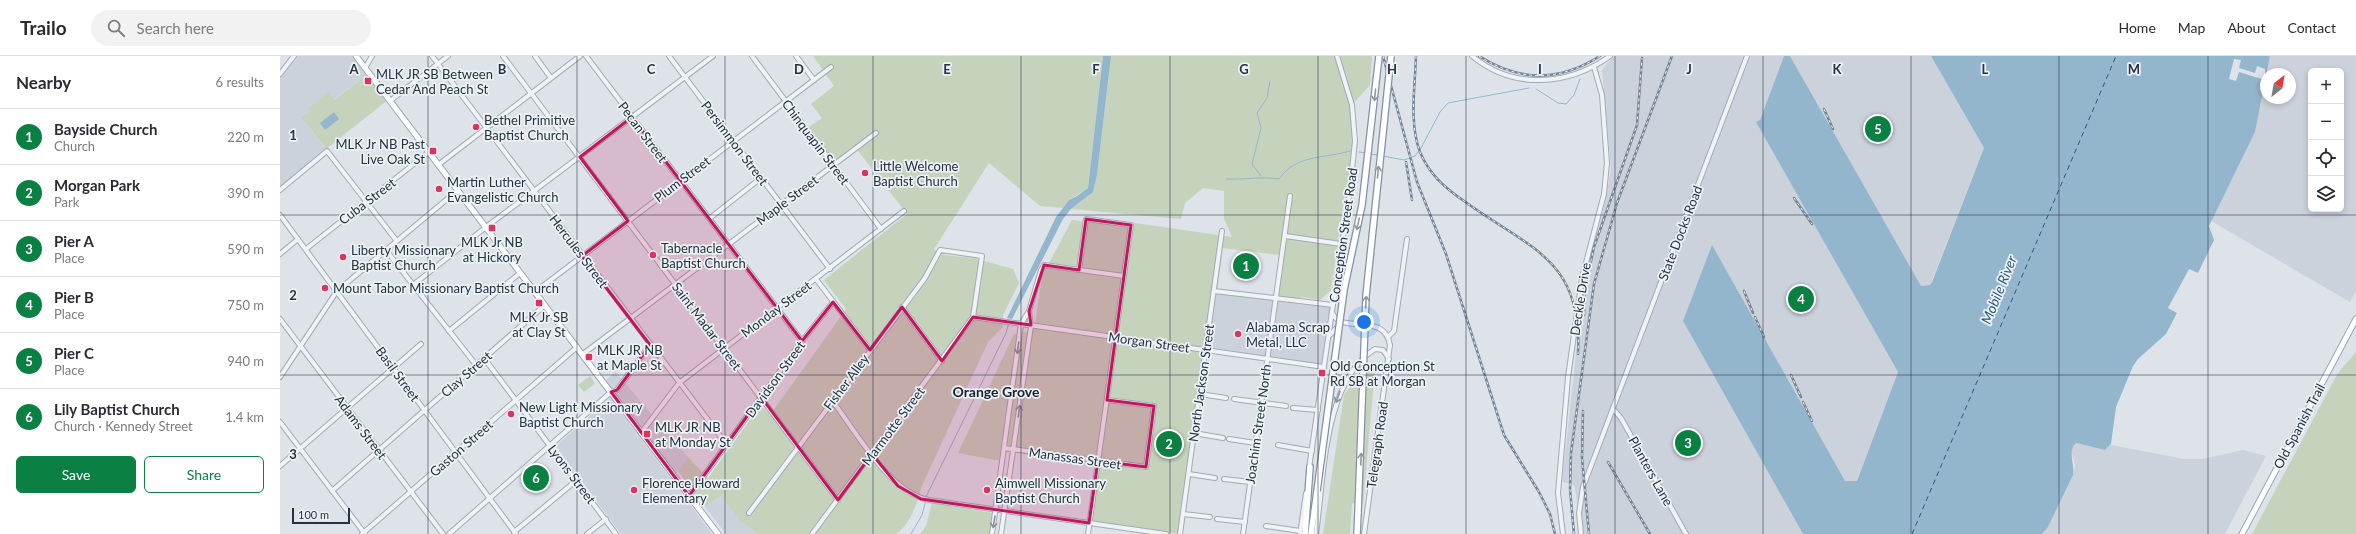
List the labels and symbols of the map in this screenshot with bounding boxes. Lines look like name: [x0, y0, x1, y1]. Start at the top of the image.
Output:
text: A: [348, 61, 359, 77]
text: B: [498, 61, 507, 77]
text: C: [647, 61, 656, 77]
text: D: [794, 61, 804, 77]
text: E: [943, 61, 951, 77]
text: F: [1092, 61, 1100, 77]
text: G: [1239, 61, 1249, 77]
text: H: [1387, 61, 1397, 77]
text: I: [1538, 61, 1542, 77]
text: J: [1686, 61, 1692, 77]
text: K: [1833, 61, 1843, 77]
text: L: [1982, 61, 1989, 77]
text: M: [2128, 61, 2140, 77]
place label: MLK JR SB Between Cedar And Peach St: [376, 66, 493, 97]
north arrow: [2260, 68, 2296, 104]
marker: MLK JR SB Between Cedar And Peach St: [363, 76, 373, 86]
one-way arrow: [1371, 88, 1379, 101]
street label: Chinquapin Street: [779, 96, 853, 188]
street label: Persimmon Street: [698, 98, 772, 189]
street label: Pecan Street: [615, 99, 671, 166]
place label: Bethel Primitive Baptist Church: [484, 112, 575, 143]
pin: 5: [1865, 114, 1891, 144]
marker: Bethel Primitive Baptist Church: [471, 122, 481, 132]
text: 1: [289, 127, 297, 143]
place label: MLK Jr NB Past Live Oak St: [336, 136, 425, 167]
marker: MLK Jr NB Past Live Oak St: [428, 146, 438, 156]
street label: Plum Street: [651, 152, 714, 205]
place label: Little Welcome Baptist Church: [873, 158, 959, 189]
one-way arrow: [1375, 166, 1382, 179]
street label: Conception Street Road: [1326, 167, 1360, 303]
marker: Little Welcome Baptist Church: [860, 168, 870, 178]
street label: Maple Street: [753, 171, 821, 228]
street label: Cuba Street: [335, 174, 399, 228]
place label: Martin Luther Evangelistic Church: [447, 174, 558, 205]
street label: State Docks Road: [1655, 183, 1705, 283]
marker: Martin Luther Evangelistic Church: [434, 184, 444, 194]
street label: Hercules Street: [546, 211, 612, 291]
one-way arrow: [1354, 217, 1362, 230]
marker: MLK Jr NB at Hickory: [487, 223, 497, 233]
place label: MLK Jr NB at Hickory: [461, 234, 523, 265]
place label: Tabernacle Baptist Church: [661, 240, 746, 271]
place label: Liberty Missionary Baptist Church: [351, 242, 456, 273]
marker: Tabernacle Baptist Church: [648, 250, 658, 260]
pin: 1: [1233, 251, 1259, 281]
marker: Liberty Missionary Baptist Church: [338, 252, 348, 262]
water label: Mobile River: [1977, 253, 2020, 326]
street label: Deckle Drive: [1566, 261, 1594, 337]
street label: Monday Street: [738, 277, 815, 341]
street label: Saint Madar Street: [669, 279, 745, 373]
place label: Mount Tabor Missionary Baptist Church: [333, 280, 559, 296]
marker: Mount Tabor Missionary Baptist Church: [320, 283, 330, 293]
pin: 4: [1788, 284, 1814, 314]
text: 2: [289, 287, 297, 303]
one-way arrow: [1362, 296, 1370, 309]
marker: MLK Jr SB at Clay St: [534, 298, 544, 308]
place label: MLK Jr SB at Clay St: [510, 309, 568, 340]
your location: [1354, 312, 1374, 332]
place label: Alabama Scrap Metal, LLC: [1246, 319, 1330, 350]
street label: North Jackson Street: [1185, 323, 1217, 443]
street label: Morgan Street: [1107, 328, 1191, 356]
marker: Alabama Scrap Metal, LLC: [1233, 329, 1243, 339]
street label: Davidson Street: [742, 337, 808, 420]
one-way arrow: [1015, 341, 1022, 354]
place label: MLK JR NB at Maple St: [597, 342, 663, 373]
street label: Basil Street: [373, 343, 424, 405]
street label: Clay Street: [437, 347, 495, 400]
street label: Fisher Alley: [820, 351, 872, 413]
marker: MLK JR NB at Maple St: [584, 352, 594, 362]
place label: Old Conception St Rd SB at Morgan: [1330, 358, 1435, 389]
street label: Joachim Street North: [1242, 363, 1274, 485]
marker: Old Conception St Rd SB at Morgan: [1317, 368, 1327, 378]
street label: Old Spanish Trail: [2270, 381, 2328, 471]
street label: Marmotte Street: [858, 383, 928, 468]
district label: Orange Grove: [952, 383, 1040, 400]
one-way arrow: [1334, 390, 1342, 402]
street label: Adams Street: [332, 392, 391, 463]
place label: New Light Missionary Baptist Church: [519, 399, 643, 430]
street label: Telegraph Road: [1363, 401, 1391, 489]
one-way arrow: [1015, 404, 1023, 417]
marker: New Light Missionary Baptist Church: [506, 409, 516, 419]
street label: Gaston Street: [426, 416, 496, 480]
place label: MLK JR NB at Monday St: [655, 419, 731, 450]
pin: 3: [1675, 428, 1701, 458]
marker: MLK JR NB at Monday St: [642, 429, 652, 439]
pin: 2: [1156, 429, 1182, 459]
street label: Planters Lane: [1625, 434, 1677, 509]
street label: Lyons Street: [545, 441, 600, 507]
street label: Manassas Street: [1028, 444, 1122, 472]
text: 3: [289, 446, 297, 462]
one-way arrow: [1357, 453, 1364, 466]
pin: 6: [523, 463, 549, 493]
place label: Florence Howard Elementary: [642, 475, 740, 506]
place label: Aimwell Missionary Baptist Church: [995, 475, 1106, 506]
marker: Florence Howard Elementary: [629, 485, 639, 495]
marker: Aimwell Missionary Baptist Church: [982, 485, 992, 495]
scale bar: [292, 506, 350, 525]
one-way arrow: [990, 515, 998, 528]

